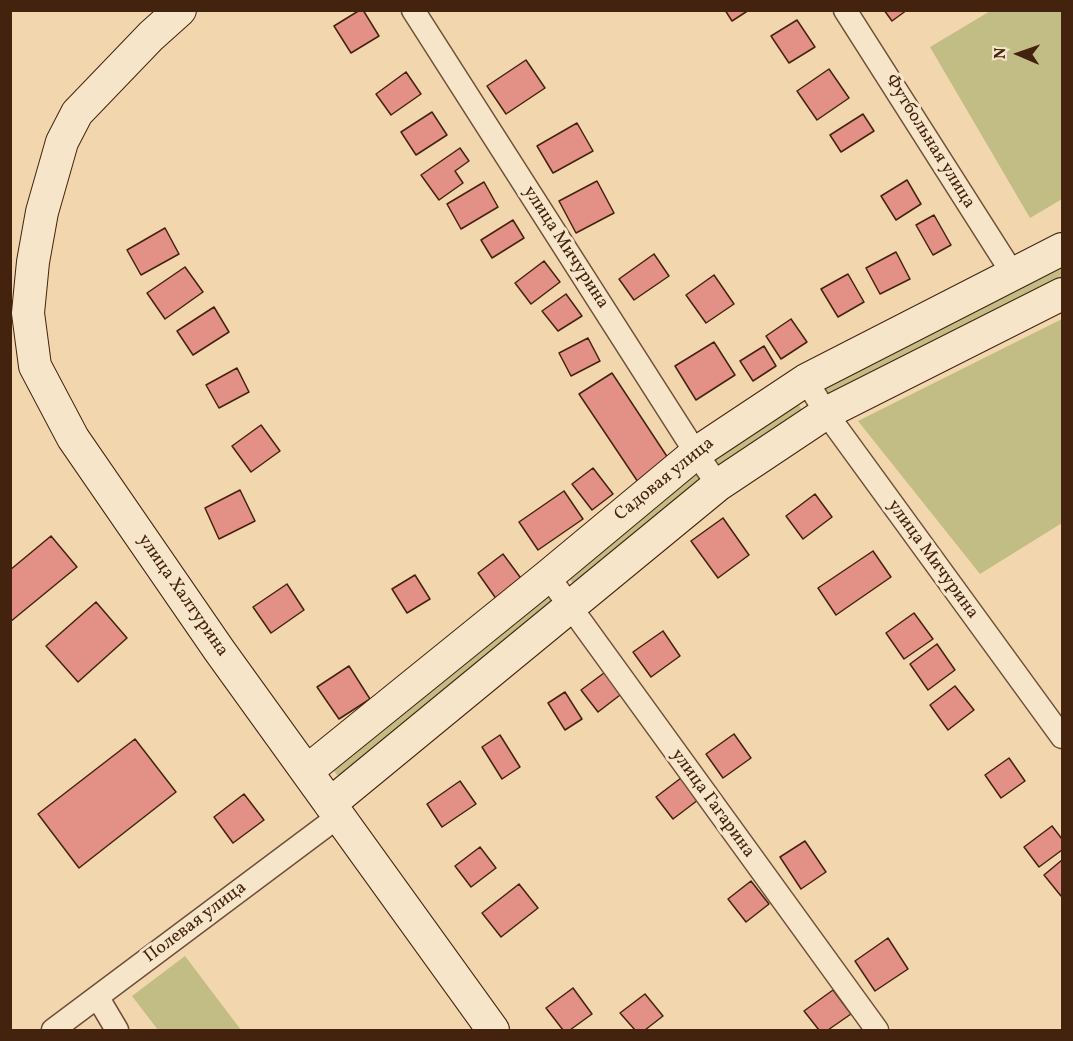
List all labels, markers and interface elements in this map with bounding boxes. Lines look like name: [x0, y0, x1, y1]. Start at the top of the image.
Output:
north arrow: [989, 24, 1049, 84]
text: N: [990, 47, 1012, 60]
street label: Футбольная улица: [879, 71, 979, 213]
street label: улица Мичурина: [517, 183, 613, 313]
street label: Садовая улица: [611, 433, 719, 527]
street label: улица Мичурина: [882, 496, 982, 624]
street label: улица Халтурина: [132, 531, 232, 661]
street label: улица Гагарина: [665, 745, 759, 863]
street label: Полевая улица: [141, 878, 251, 968]

